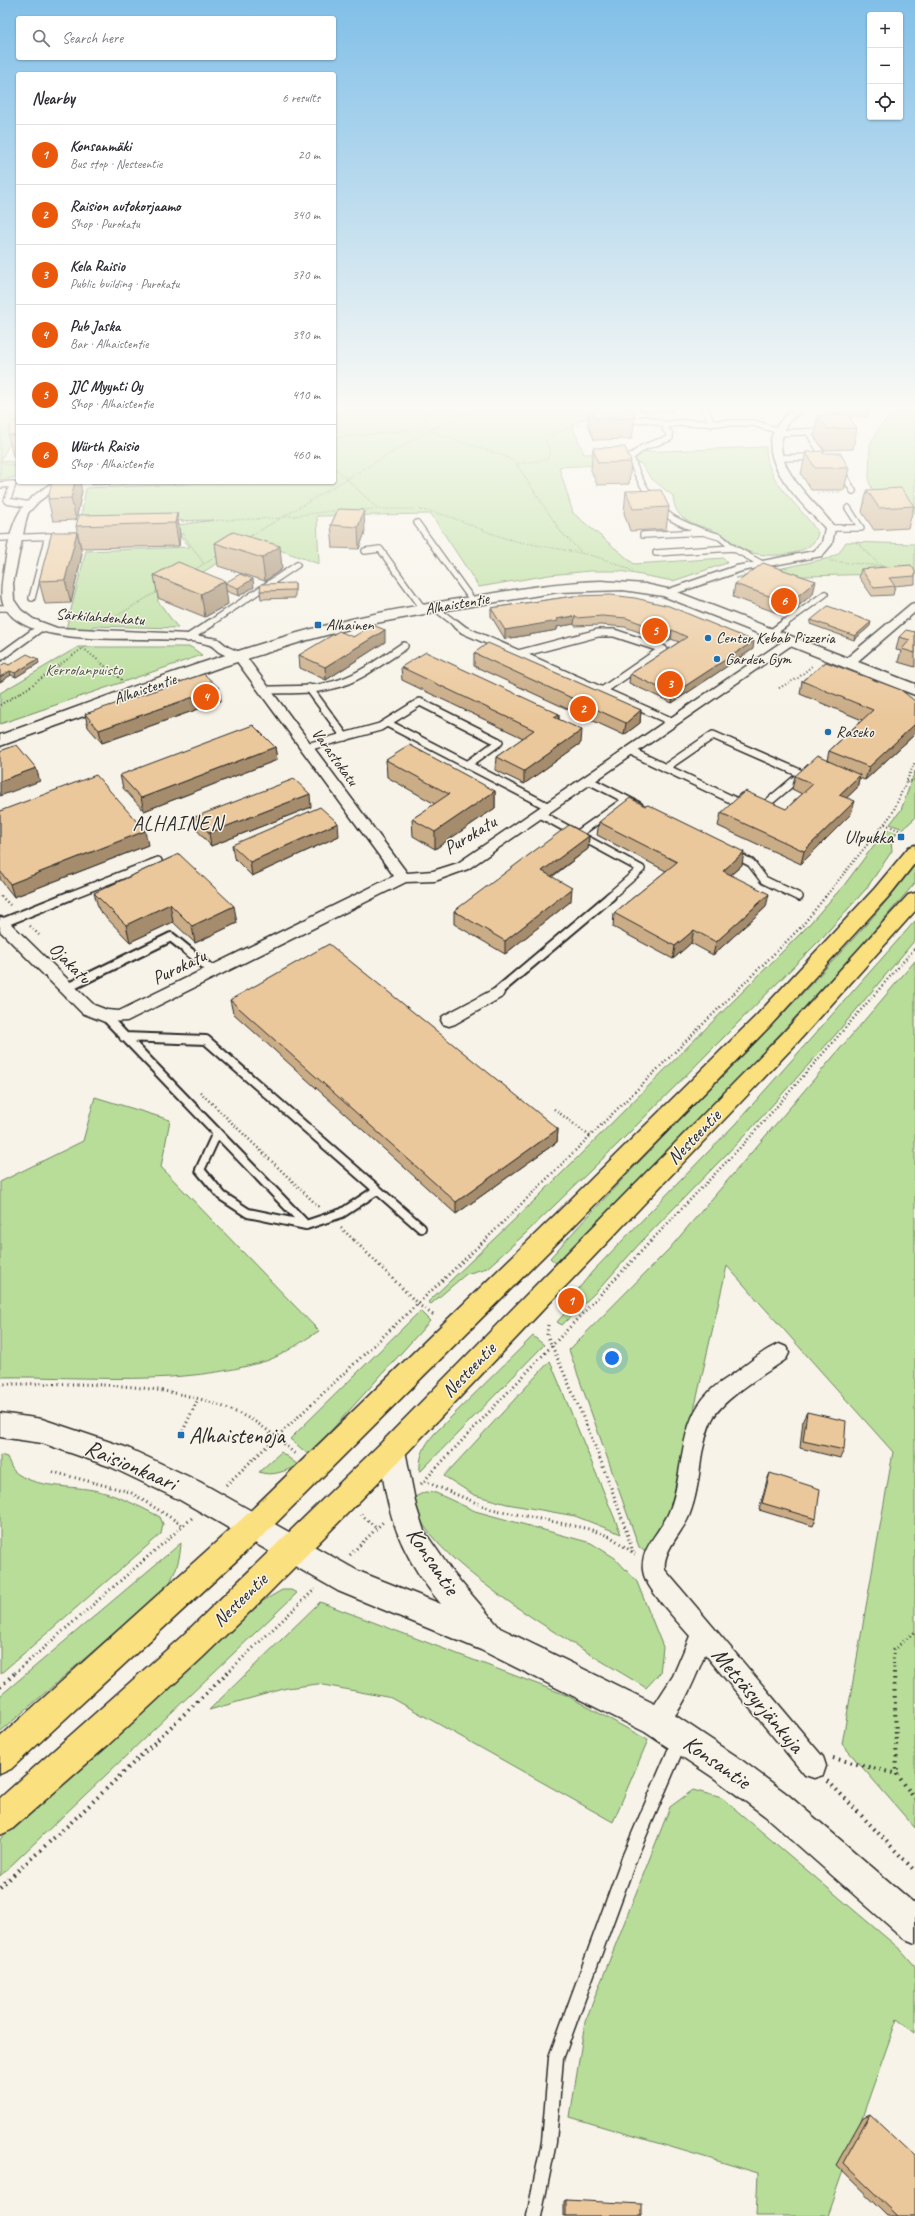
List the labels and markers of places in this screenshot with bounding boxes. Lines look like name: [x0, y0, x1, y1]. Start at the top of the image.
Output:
pin: 6: [771, 586, 797, 616]
place label: Alhainen: [326, 615, 374, 635]
pin: 5: [642, 616, 668, 646]
marker: Alhainen: [313, 620, 323, 630]
place label: Center Kebab Pizzeria: [716, 628, 836, 648]
marker: Center Kebab Pizzeria: [703, 633, 713, 643]
place label: Garden Gym: [725, 649, 792, 669]
marker: Garden Gym: [712, 654, 722, 664]
pin: 3: [657, 669, 683, 699]
pin: 4: [193, 682, 219, 712]
pin: 2: [570, 694, 596, 724]
place label: Raseko: [836, 722, 875, 742]
marker: Raseko: [823, 727, 833, 737]
place label: Ulpukka: [844, 825, 894, 849]
marker: Ulpukka: [896, 832, 906, 842]
pin: 1: [558, 1286, 584, 1316]
place label: Alhaistenoja: [189, 1421, 286, 1450]
marker: Alhaistenoja: [176, 1430, 186, 1440]

